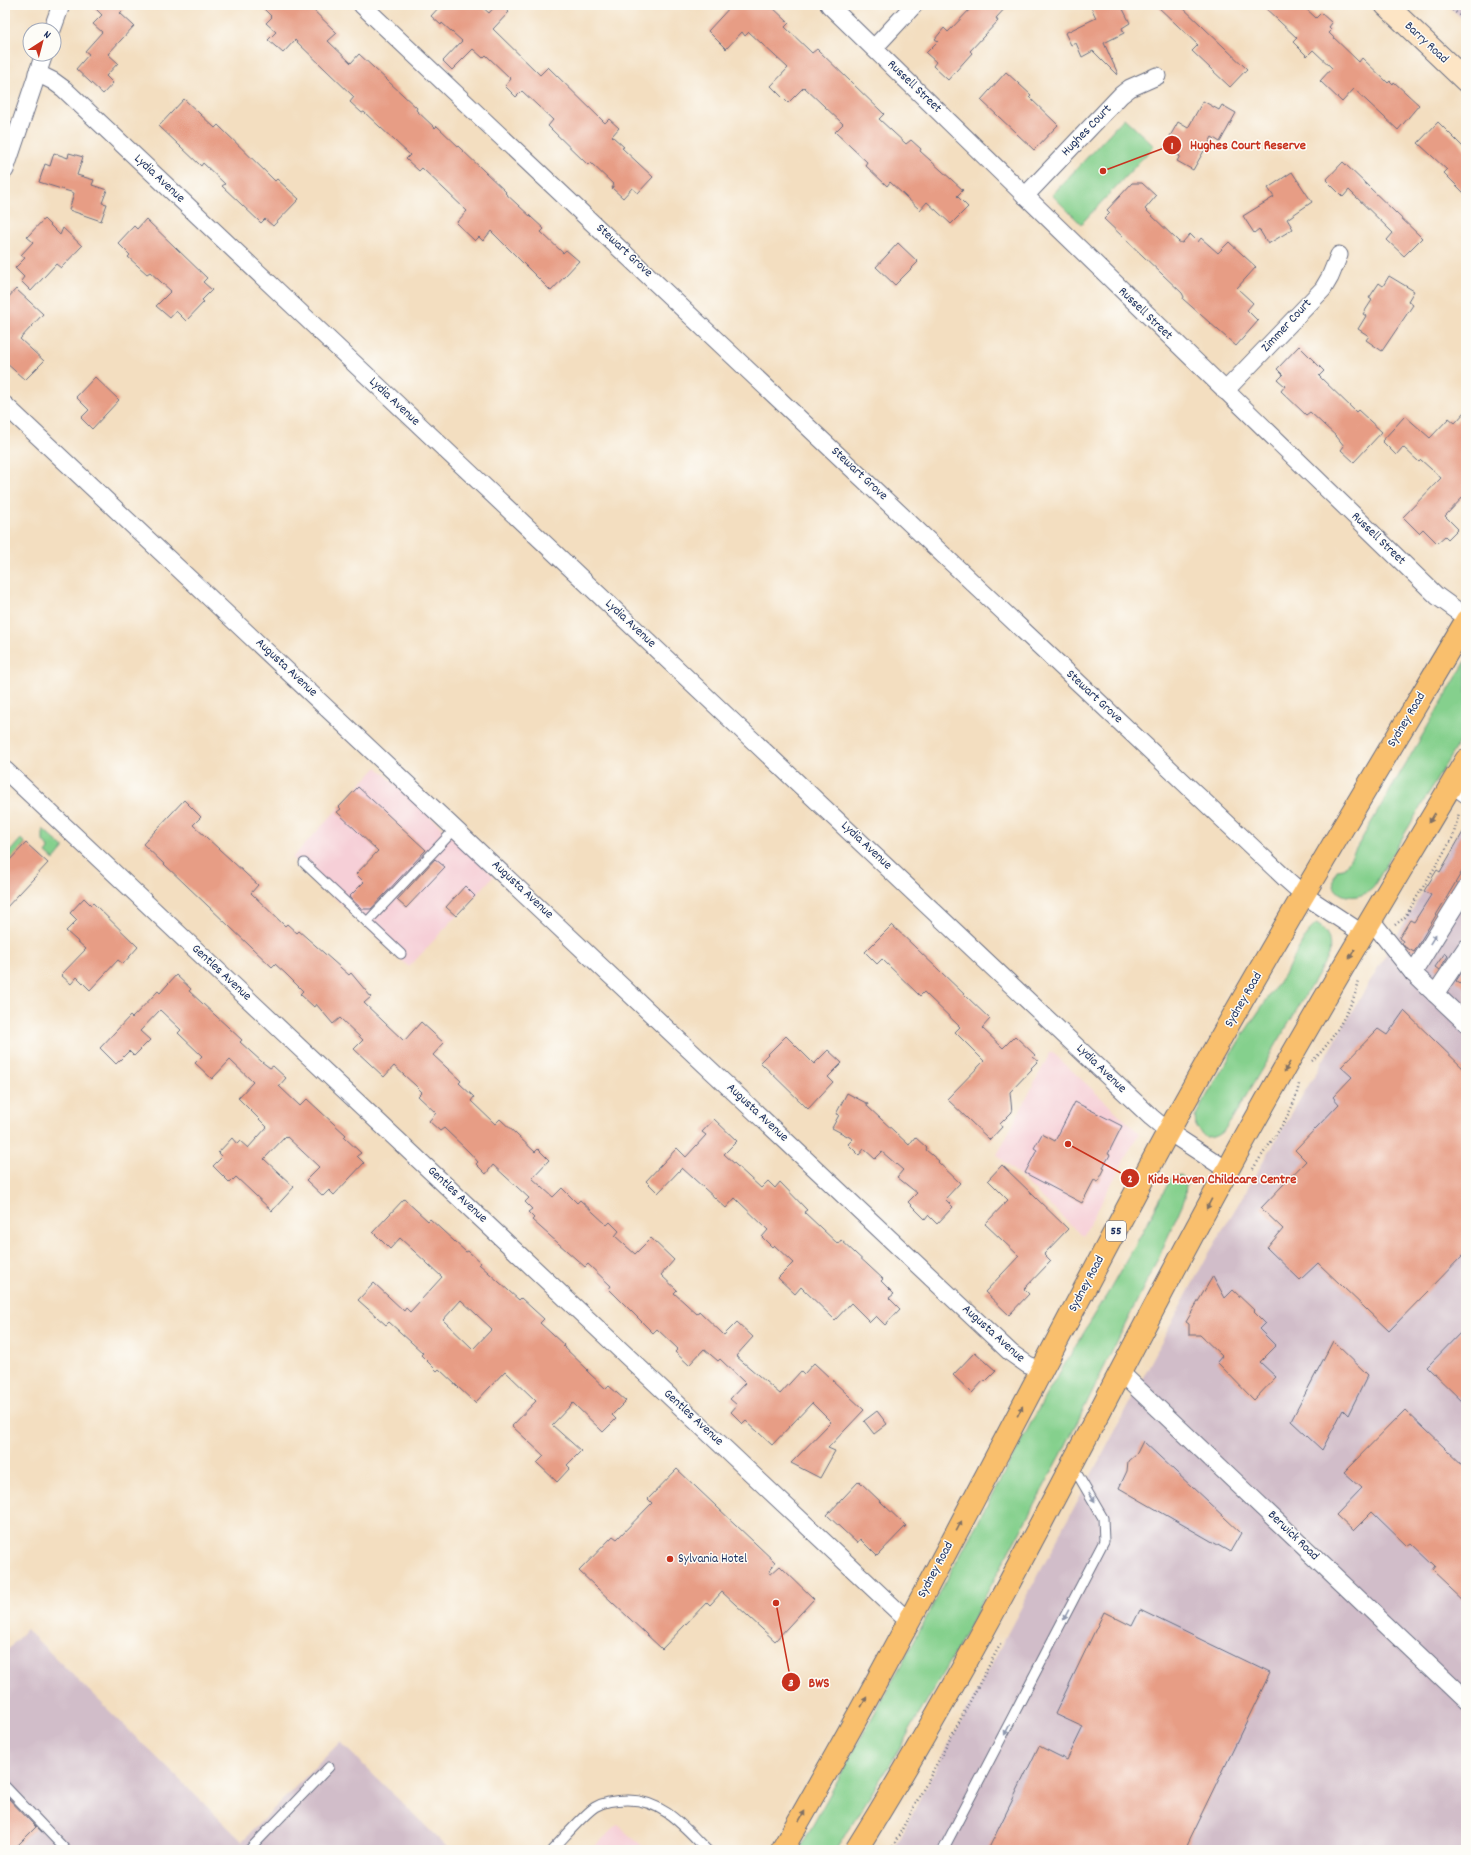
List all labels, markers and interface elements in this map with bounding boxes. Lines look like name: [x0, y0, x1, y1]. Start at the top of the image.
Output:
street label: Barry Road: [1400, 17, 1452, 69]
north arrow: [22, 22, 62, 62]
text: N: [40, 27, 54, 44]
street label: Russell Street: [882, 56, 946, 118]
street label: Hughes Court: [1057, 101, 1117, 161]
callout: Hughes Court Reserve: [1162, 132, 1314, 158]
text: Hughes Court Reserve: [1190, 136, 1306, 156]
text: 1: [1171, 138, 1174, 155]
street label: Lydia Avenue: [129, 150, 189, 208]
street label: Stewart Grove: [591, 220, 657, 283]
street label: Russell Street: [1113, 283, 1177, 345]
street label: Zimmer Court: [1257, 295, 1317, 357]
street label: Lydia Avenue: [364, 373, 424, 431]
street label: Stewart Grove: [826, 443, 892, 506]
street label: Russell Street: [1346, 508, 1410, 570]
street label: Lydia Avenue: [600, 595, 660, 653]
street label: Augusta Avenue: [251, 634, 322, 702]
street label: Stewart Grove: [1061, 666, 1127, 729]
street label: Sydney Road: [1383, 689, 1431, 751]
one-way arrow: [1428, 812, 1435, 824]
street label: Lydia Avenue: [836, 817, 896, 875]
street label: Augusta Avenue: [487, 856, 558, 924]
one-way arrow: [1430, 933, 1437, 945]
street label: Gentles Avenue: [187, 940, 255, 1006]
one-way arrow: [1348, 948, 1355, 960]
street label: Sydney Road: [1220, 969, 1268, 1031]
street label: Lydia Avenue: [1071, 1040, 1131, 1098]
one-way arrow: [1283, 1061, 1290, 1073]
street label: Augusta Avenue: [722, 1079, 793, 1147]
street label: Gentles Avenue: [423, 1162, 491, 1228]
callout: Kids Haven Childcare Centre: [1120, 1165, 1305, 1191]
text: Kids Haven Childcare Centre: [1148, 1170, 1296, 1190]
text: 2: [1127, 1171, 1133, 1188]
one-way arrow: [1206, 1198, 1212, 1210]
road number: 55: [1106, 1221, 1126, 1241]
street label: Sydney Road: [1064, 1252, 1110, 1316]
street label: Augusta Avenue: [957, 1301, 1029, 1368]
street label: Gentles Avenue: [659, 1385, 727, 1451]
one-way arrow: [1016, 1405, 1023, 1417]
one-way arrow: [1088, 1491, 1095, 1503]
street label: Berwick Road: [1263, 1506, 1323, 1566]
one-way arrow: [956, 1520, 962, 1532]
street label: Sydney Road: [913, 1538, 959, 1602]
place label: Sylvania Hotel: [678, 1550, 747, 1569]
marker: Sylvania Hotel: [665, 1554, 675, 1564]
one-way arrow: [1062, 1609, 1069, 1620]
callout: BWS: [781, 1669, 838, 1695]
text: BWS: [809, 1674, 829, 1694]
text: 3: [788, 1675, 794, 1692]
one-way arrow: [861, 1696, 868, 1708]
one-way arrow: [1003, 1724, 1010, 1736]
one-way arrow: [798, 1810, 805, 1822]

